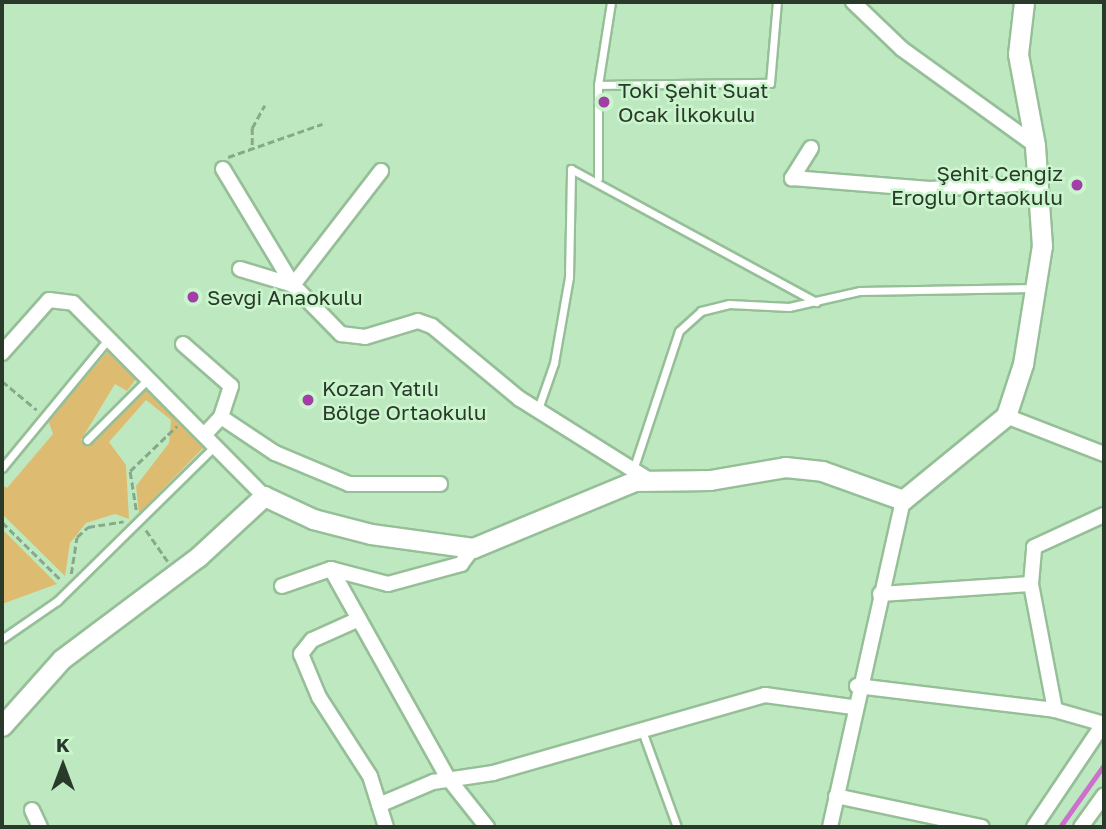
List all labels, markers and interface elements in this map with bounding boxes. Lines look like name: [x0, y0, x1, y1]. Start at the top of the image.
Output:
place label: Toki Şehit Suat Ocak İlkokulu: [618, 77, 768, 127]
marker: Toki Şehit Suat Ocak İlkokulu: [596, 94, 612, 110]
place label: Şehit Cengiz Eroğlu Ortaokulu: [891, 160, 1063, 210]
marker: Şehit Cengiz Eroğlu Ortaokulu: [1069, 177, 1085, 193]
place label: Sevgi Anaokulu: [207, 284, 363, 310]
marker: Sevgi Anaokulu: [185, 289, 201, 305]
place label: Kozan Yatılı Bölge Ortaokulu: [322, 375, 487, 425]
marker: Kozan Yatılı Bölge Ortaokulu: [300, 392, 316, 408]
north arrow: [28, 731, 98, 801]
text: K: [56, 733, 70, 756]

